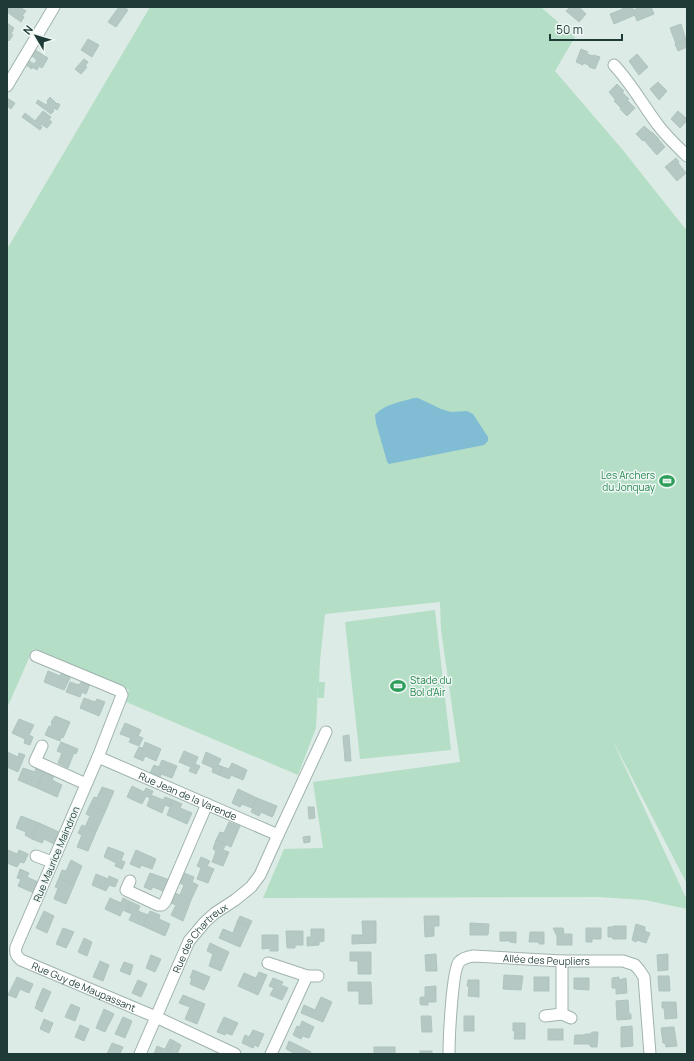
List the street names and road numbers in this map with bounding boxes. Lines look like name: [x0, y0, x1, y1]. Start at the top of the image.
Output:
street label: Rue Jean de la Varende: [137, 768, 239, 823]
street label: Rue Maurice Maindron: [30, 804, 83, 904]
street label: Rue des Chartreux: [169, 899, 231, 975]
street label: Allée des Peupliers: [503, 951, 590, 968]
street label: Rue Guy de Maupassant: [30, 958, 138, 1015]

